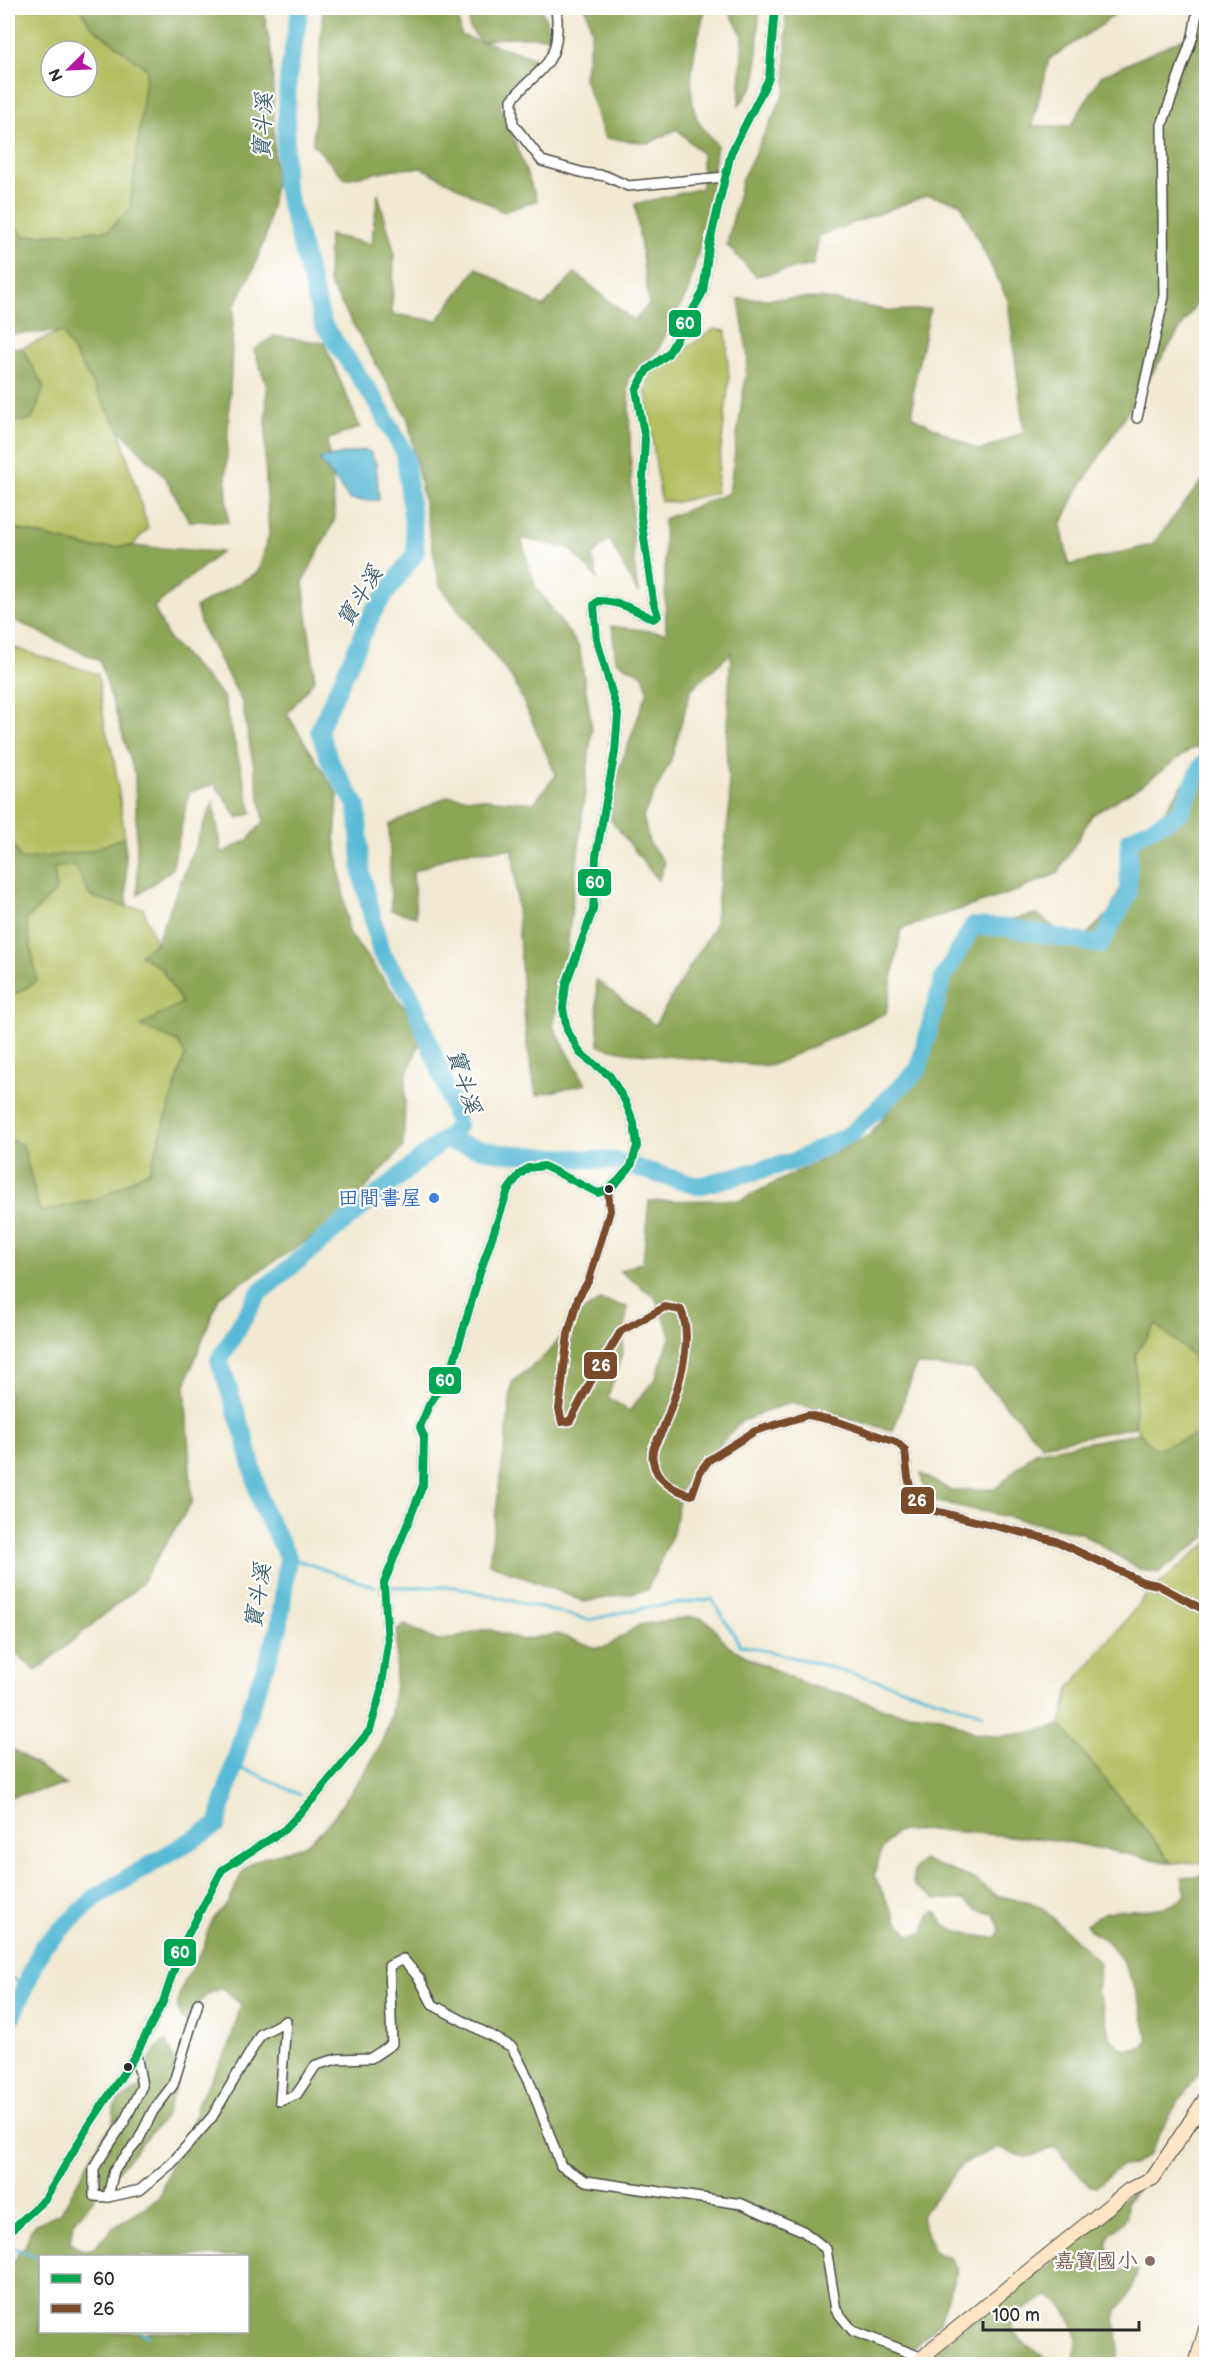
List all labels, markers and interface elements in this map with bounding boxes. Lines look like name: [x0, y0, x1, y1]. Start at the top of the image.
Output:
north arrow: [39, 39, 99, 99]
text: N: [46, 65, 68, 84]
water label: 寶斗溪: [249, 92, 278, 160]
line badge: 60: [668, 309, 702, 338]
text: 60: [675, 315, 695, 334]
water label: 寶斗溪: [332, 561, 389, 632]
line badge: 60: [577, 868, 612, 897]
text: 60: [585, 874, 605, 893]
water label: 寶斗溪: [441, 1046, 486, 1118]
unlabelled marker: [603, 1183, 615, 1195]
place label: 田間書屋: [338, 1186, 422, 1211]
marker: 田間書屋: [427, 1191, 441, 1205]
line badge: 26: [583, 1351, 618, 1380]
text: 26: [591, 1357, 611, 1376]
line badge: 60: [428, 1366, 462, 1395]
text: 60: [435, 1372, 455, 1391]
line badge: 26: [900, 1486, 935, 1515]
text: 26: [907, 1492, 927, 1511]
water label: 寶斗溪: [240, 1561, 277, 1631]
line badge: 60: [163, 1938, 197, 1967]
text: 60: [170, 1944, 190, 1963]
unlabelled marker: [122, 2061, 134, 2073]
place label: 嘉寶國小: [1054, 2249, 1138, 2274]
marker: 嘉寶國小: [1143, 2254, 1157, 2268]
legend: [39, 2255, 249, 2333]
text: 60: [93, 2269, 115, 2290]
scale bar: [983, 2294, 1139, 2332]
text: 26: [93, 2299, 115, 2320]
text: 100 m: [992, 2305, 1040, 2326]

